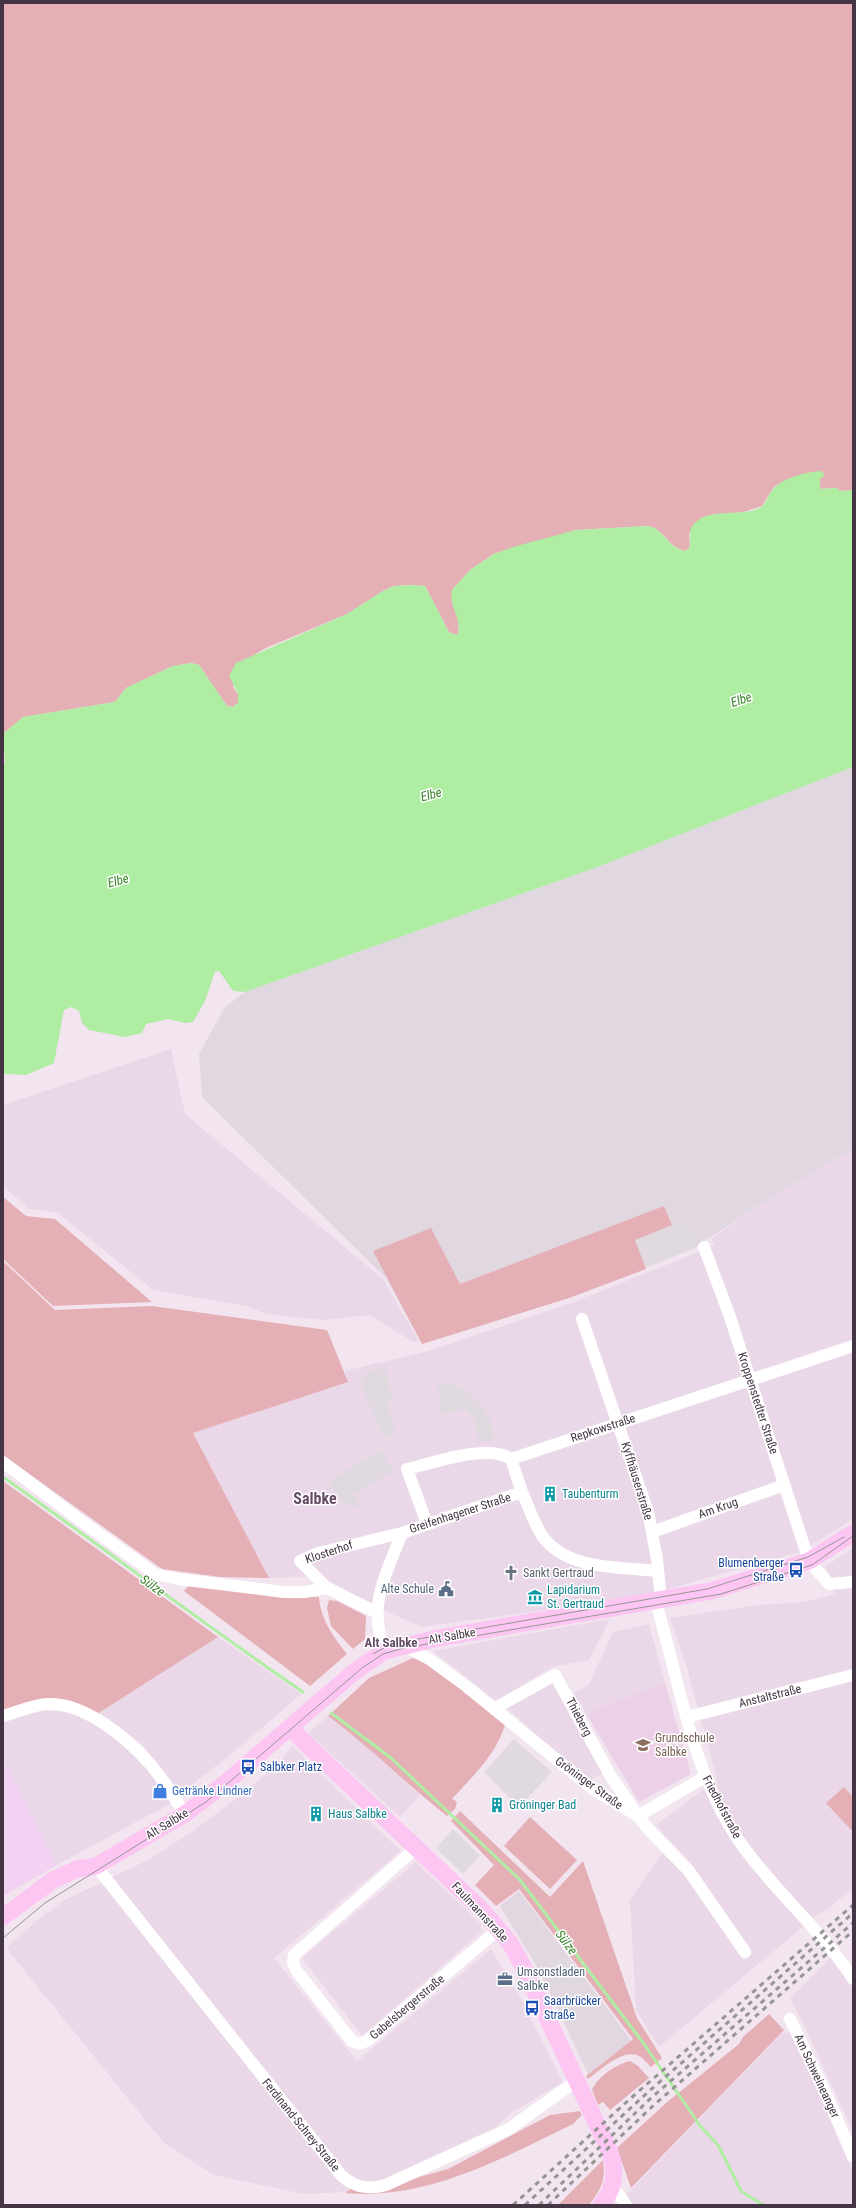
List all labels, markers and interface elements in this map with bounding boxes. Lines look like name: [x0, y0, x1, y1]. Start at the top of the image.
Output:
water label: Elbe: [729, 689, 754, 710]
water label: Elbe: [419, 784, 443, 804]
water label: Elbe: [106, 870, 130, 890]
street label: Kroppenstedter Straße: [735, 1350, 781, 1456]
street label: Repkowstraße: [569, 1411, 637, 1445]
street label: Kyffhäuserstraße: [618, 1440, 656, 1522]
building icon: Taubenturm: [541, 1485, 559, 1503]
place label: Taubenturm: [562, 1487, 619, 1501]
district label: Salbke: [293, 1489, 337, 1508]
street label: Greifenhagener Straße: [407, 1490, 513, 1536]
street label: Am Krug: [697, 1495, 740, 1521]
street label: Klosterhof: [303, 1538, 355, 1566]
place label: Blumenberger Straße: [718, 1556, 784, 1584]
bus stop icon: Blumenberger Straße: [787, 1561, 805, 1579]
church icon: Sankt Gertraud: [502, 1564, 520, 1582]
place label: Sankt Gertraud: [523, 1566, 594, 1580]
water label: Sülze: [137, 1571, 168, 1599]
public building icon: Alte Schule: [437, 1580, 455, 1598]
place label: Alte Schule: [381, 1582, 434, 1596]
place label: Lapidarium St. Gertraud: [547, 1583, 604, 1611]
museum icon: Lapidarium St. Gertraud: [526, 1588, 544, 1606]
street label: Alt Salbke: [427, 1625, 477, 1647]
district label: Alt Salbke: [364, 1635, 418, 1650]
street label: Anstaltstraße: [737, 1681, 803, 1711]
street label: Thieberg: [563, 1695, 595, 1739]
place label: Grundschule Salbke: [655, 1731, 715, 1759]
school or university icon: Grundschule Salbke: [634, 1736, 652, 1754]
street label: Gröninger Straße: [553, 1754, 626, 1812]
bus stop icon: Salbker Platz: [239, 1758, 257, 1776]
place label: Salbker Platz: [260, 1760, 322, 1774]
street label: Friedhofstraße: [700, 1773, 745, 1841]
shop icon: Getränke Lindner: [151, 1782, 169, 1800]
place label: Getränke Lindner: [172, 1784, 253, 1798]
building icon: Gröninger Bad: [488, 1796, 506, 1814]
place label: Gröninger Bad: [509, 1798, 576, 1812]
building icon: Haus Salbke: [307, 1805, 325, 1823]
street label: Alt Salbke: [143, 1806, 191, 1842]
place label: Haus Salbke: [328, 1807, 387, 1821]
street label: Faulmannstraße: [449, 1879, 511, 1945]
water label: Sülze: [553, 1927, 581, 1958]
place label: Umsonstladen Salbke: [517, 1965, 585, 1993]
office icon: Umsonstladen Salbke: [496, 1970, 514, 1988]
street label: Gabelsbergerstraße: [367, 1972, 447, 2042]
place label: Saarbrücker Straße: [544, 1994, 601, 2022]
bus stop icon: Saarbrücker Straße: [523, 1999, 541, 2017]
street label: Am Schweineanger: [791, 2032, 843, 2120]
street label: Ferdinand-Schrey-Straße: [259, 2076, 343, 2174]

